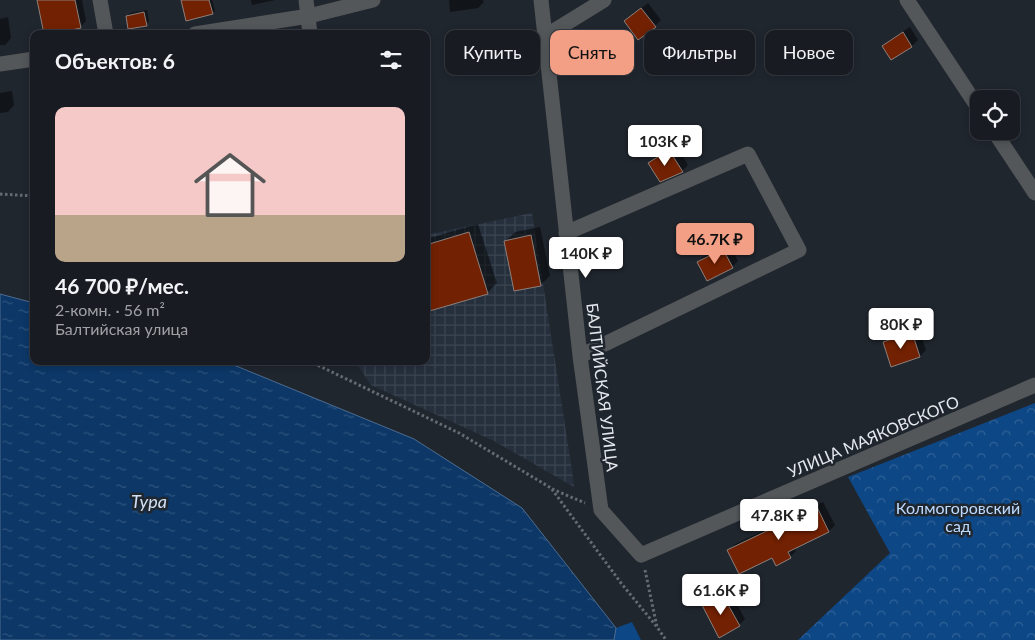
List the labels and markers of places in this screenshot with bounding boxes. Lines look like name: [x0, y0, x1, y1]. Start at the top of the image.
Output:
pin: 103K ₽: [624, 124, 706, 167]
pin: 46.7K ₽: [669, 222, 761, 265]
pin: 140K ₽: [545, 236, 627, 279]
pin: 80K ₽: [866, 308, 936, 350]
pin: 47.8K ₽: [733, 498, 825, 541]
pin: 61.6K ₽: [675, 574, 767, 616]

